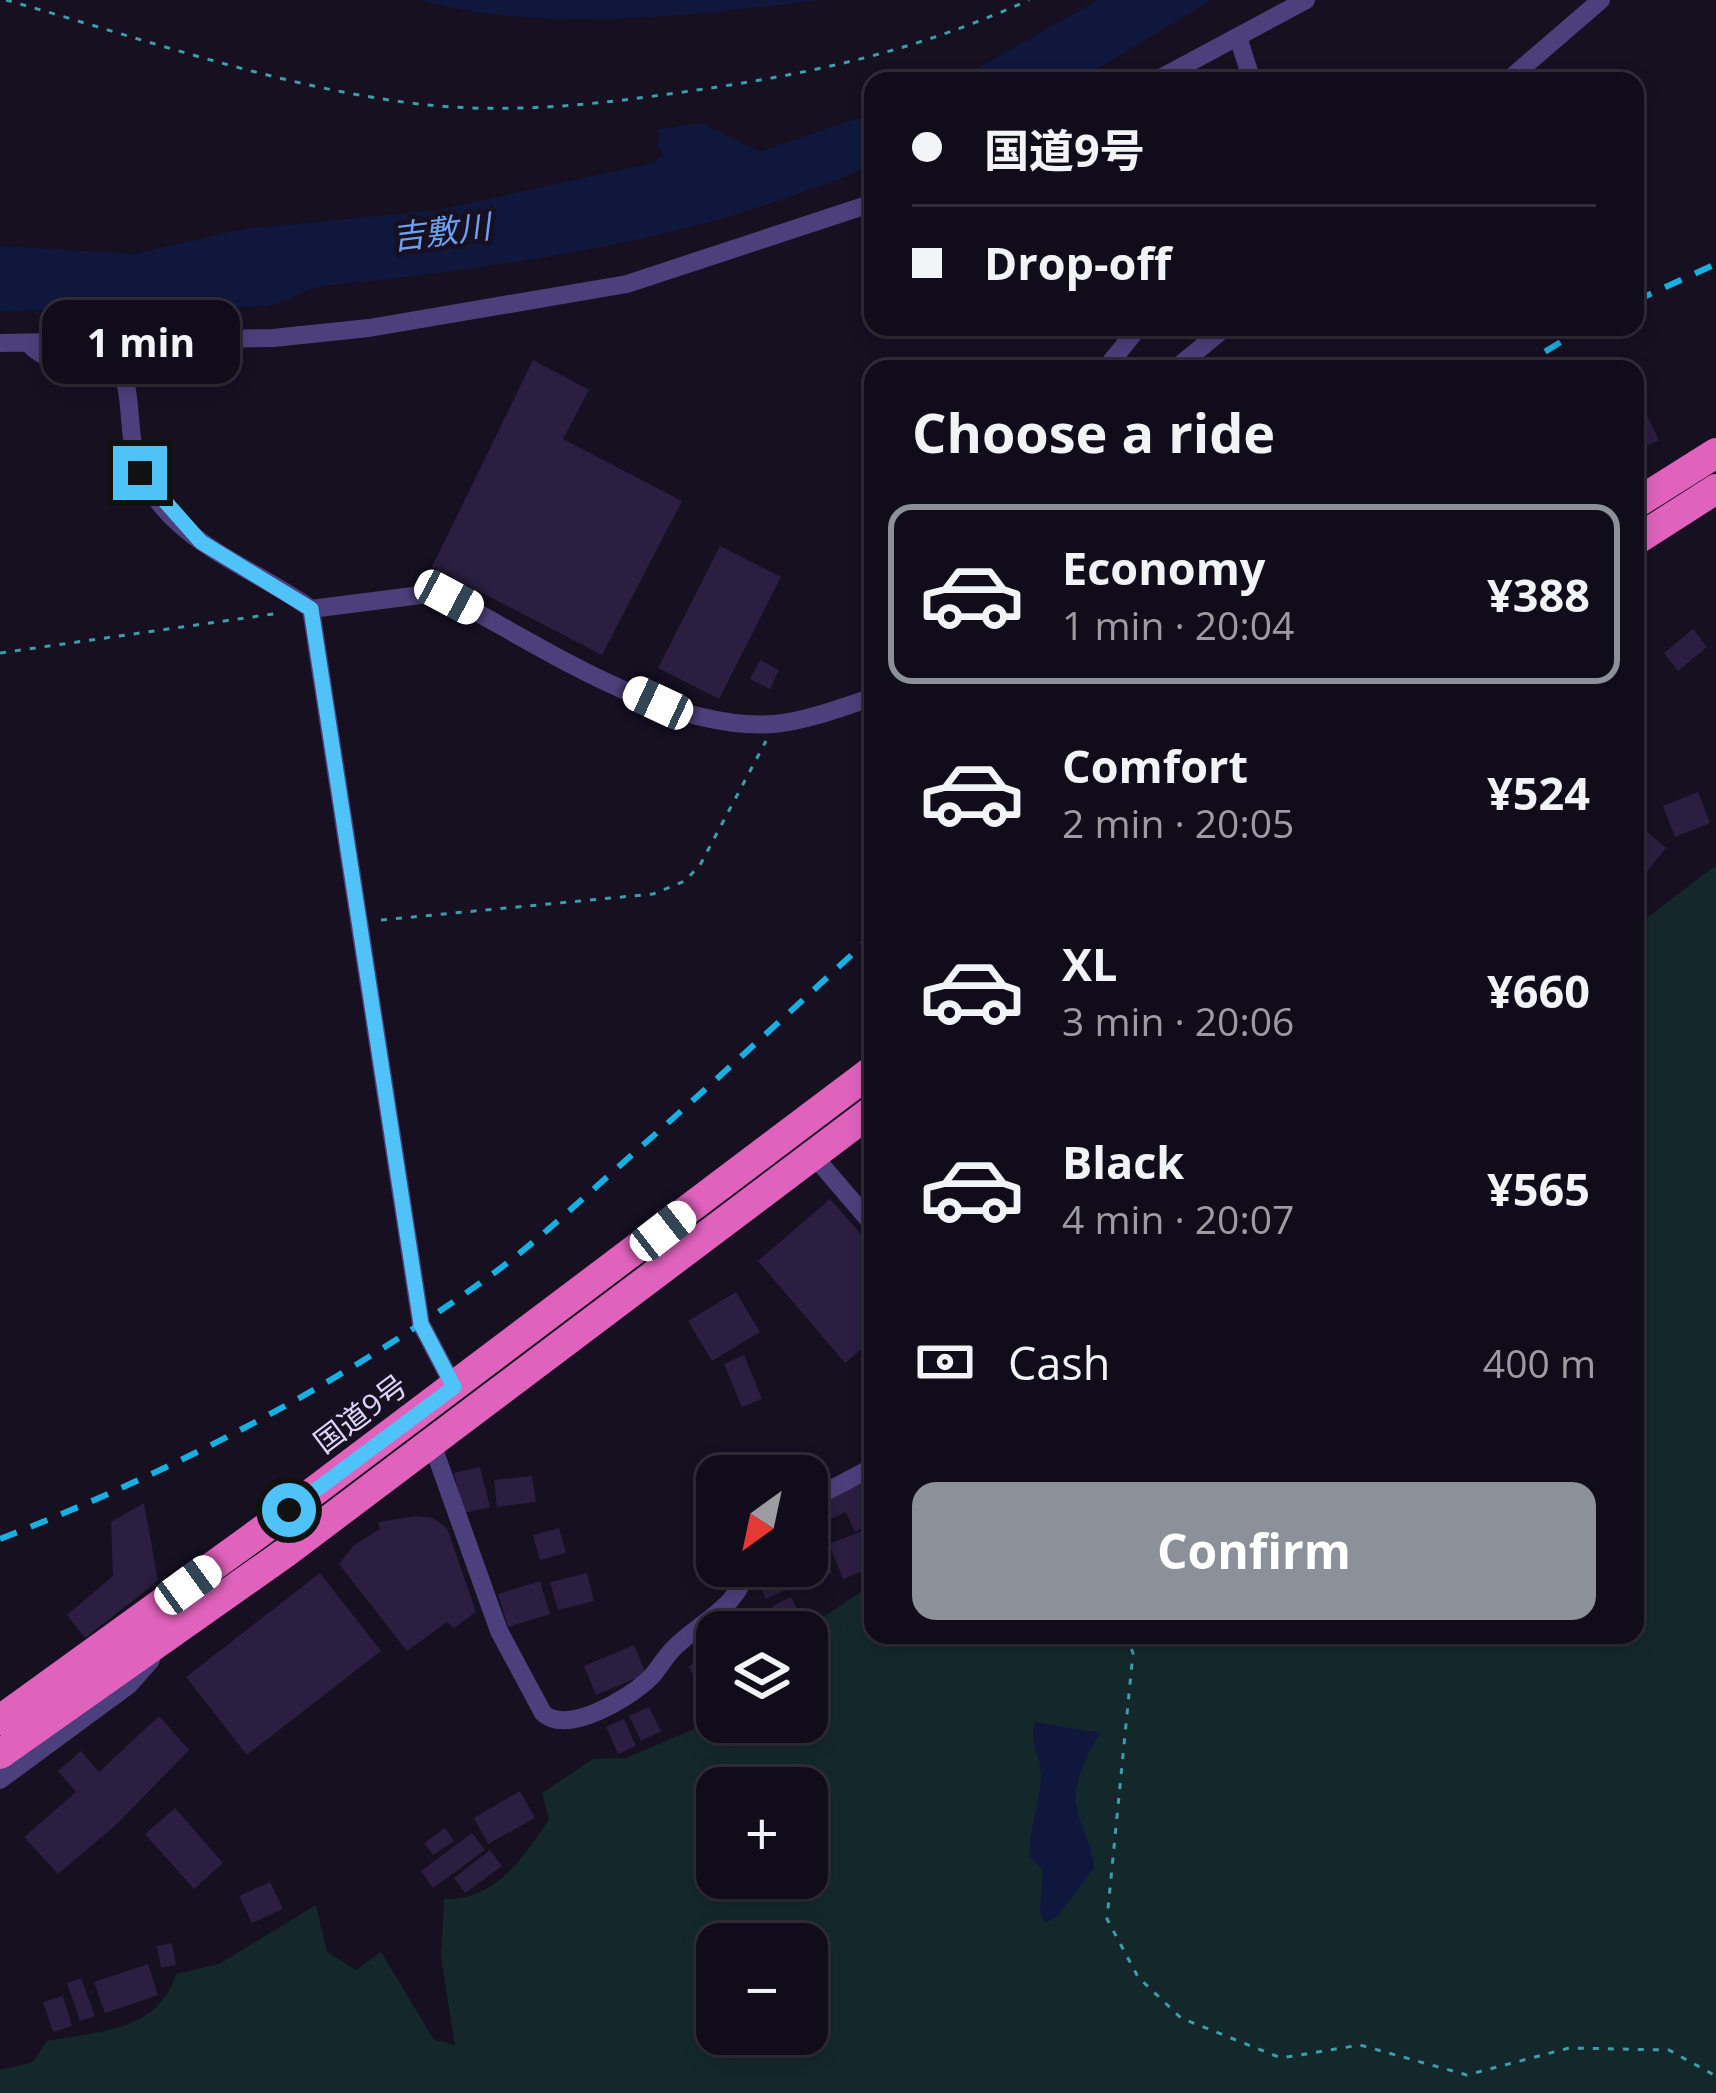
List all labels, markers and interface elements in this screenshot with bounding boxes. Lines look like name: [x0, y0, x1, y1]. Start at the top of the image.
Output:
text: 国道9号: [984, 119, 1145, 180]
water label: 吉敷川: [389, 202, 496, 259]
text: Drop-off: [984, 232, 1171, 293]
callout: 1 min: [41, 299, 239, 383]
text: 1 min: [87, 315, 195, 368]
text: Choose a ride: [912, 395, 1275, 469]
route end: [113, 446, 167, 500]
text: Economy: [1062, 537, 1265, 598]
icon: car: [918, 540, 1026, 648]
car: [409, 564, 489, 630]
text: ¥388: [1487, 564, 1590, 625]
text: 1 min · 20:04: [1062, 598, 1294, 651]
car: [618, 671, 698, 735]
text: Comfort: [1062, 735, 1248, 796]
icon: car: [918, 738, 1026, 846]
text: ¥524: [1487, 762, 1590, 823]
text: 2 min · 20:05: [1062, 796, 1294, 849]
text: XL: [1062, 933, 1117, 994]
icon: car: [918, 936, 1026, 1044]
text: ¥660: [1487, 960, 1590, 1021]
text: 3 min · 20:06: [1062, 994, 1294, 1047]
text: Black: [1062, 1131, 1184, 1192]
icon: car: [918, 1134, 1026, 1242]
text: ¥565: [1487, 1158, 1590, 1219]
text: 4 min · 20:07: [1062, 1192, 1294, 1245]
car: [624, 1195, 702, 1267]
icon: cash: [912, 1329, 978, 1395]
text: Cash: [1008, 1332, 1110, 1393]
text: 400 m: [1483, 1336, 1596, 1389]
street label: 国道9号: [305, 1364, 415, 1462]
north arrow: [696, 1455, 828, 1587]
map controls: [696, 1455, 828, 2055]
button: Confirm: [912, 1482, 1596, 1620]
route start: [262, 1483, 316, 1537]
car: [148, 1549, 228, 1621]
button: layers: [696, 1611, 828, 1743]
button: +: [696, 1767, 828, 1899]
button: −: [696, 1923, 828, 2055]

